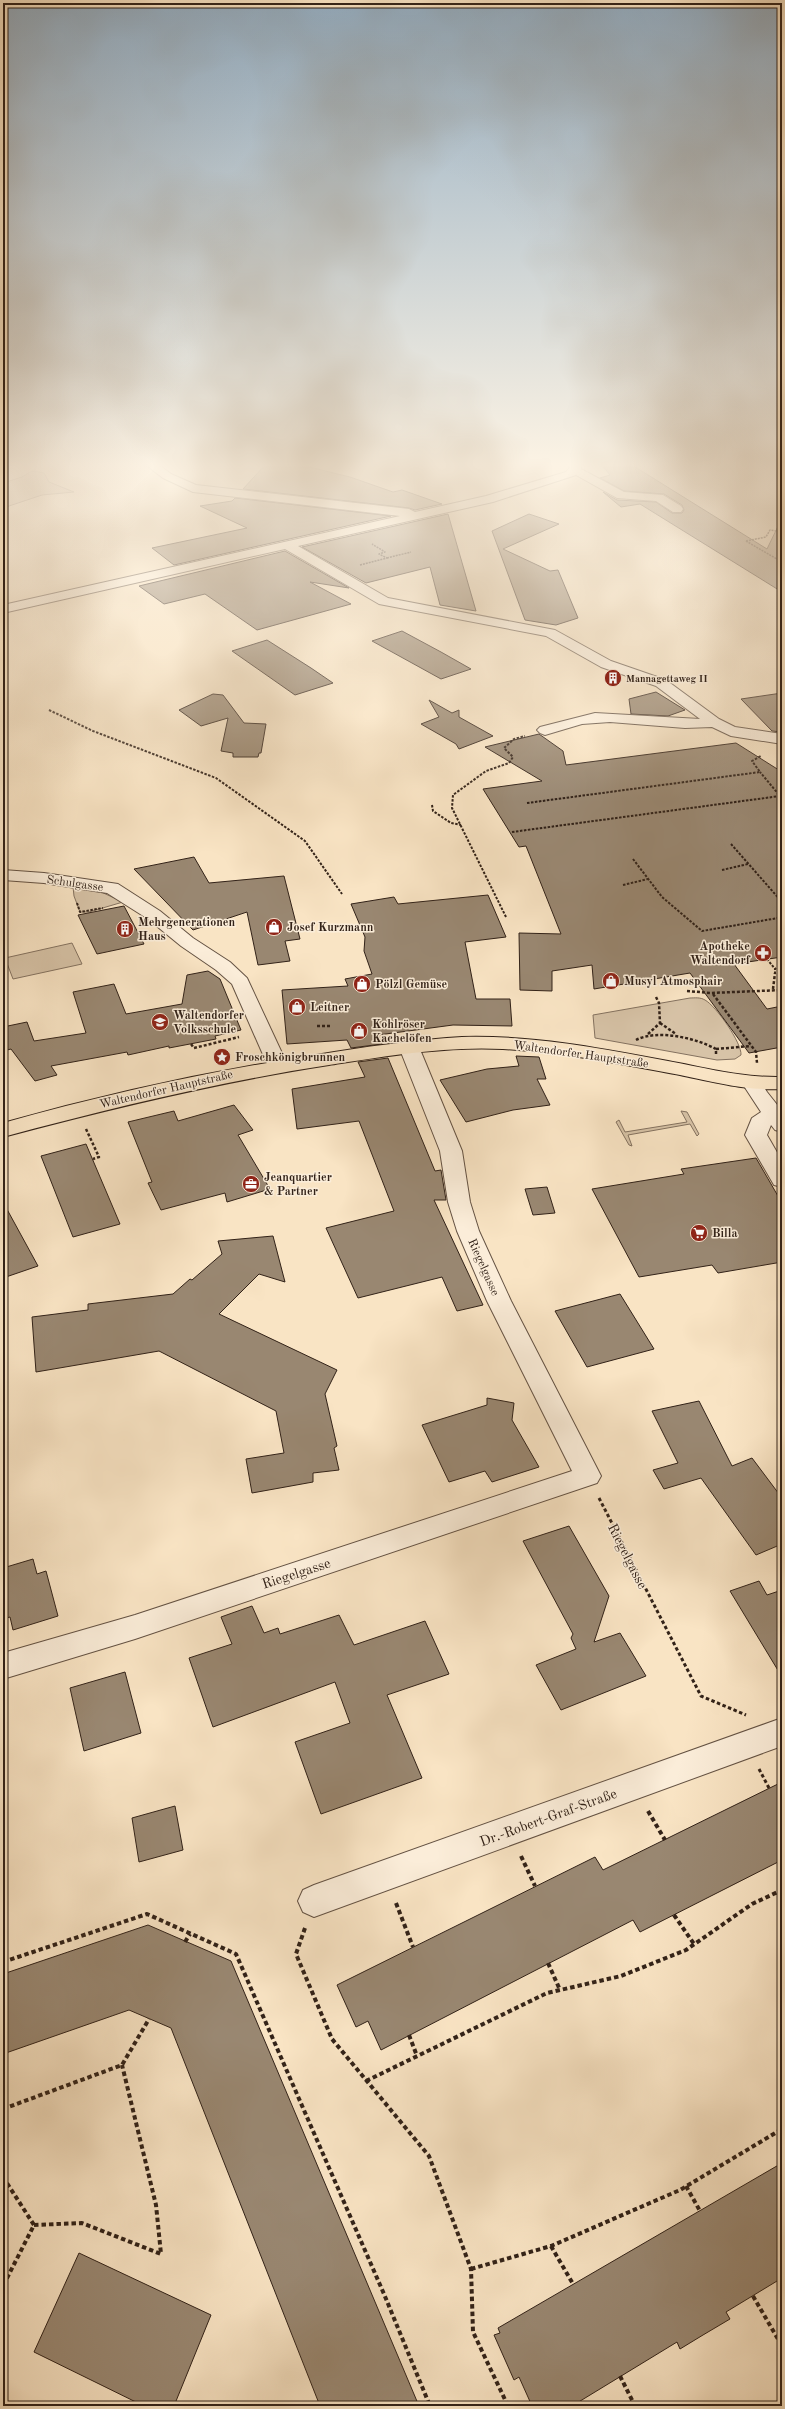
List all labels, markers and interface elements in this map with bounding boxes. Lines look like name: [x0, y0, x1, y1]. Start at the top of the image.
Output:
building icon: Mannagettaweg II: [603, 668, 623, 688]
place label: Mannagettaweg II: [626, 674, 708, 684]
street label: Schulgasse: [46, 874, 104, 894]
place label: Mehrgenerationen Haus: [138, 917, 236, 943]
shop icon: Josef Kurzmann: [264, 917, 284, 937]
building icon: Mehrgenerationen Haus: [115, 919, 135, 939]
place label: Josef Kurzmann: [287, 922, 374, 934]
place label: Apotheke Waltendorf: [690, 941, 751, 967]
pharmacy icon: Apotheke Waltendorf: [753, 943, 773, 963]
shop icon: Musyl Atmosphair: [601, 971, 621, 991]
shop icon: Pölzl Gemüse: [352, 974, 372, 994]
place label: Musyl Atmosphair: [624, 976, 722, 988]
place label: Pölzl Gemüse: [375, 979, 447, 991]
shop icon: Leitner: [287, 997, 307, 1017]
place label: Leitner: [310, 1002, 349, 1014]
place label: Waltendorfer Volksschule: [173, 1010, 244, 1036]
school or university icon: Waltendorfer Volksschule: [150, 1012, 170, 1032]
place label: Kohlröser Kachelöfen: [372, 1019, 432, 1045]
shop icon: Kohlröser Kachelöfen: [349, 1021, 369, 1041]
street label: Waltendorfer Hauptstraße: [512, 1040, 650, 1070]
place icon: Froschkönigbrunnen: [212, 1047, 232, 1067]
place label: Froschkönigbrunnen: [235, 1052, 346, 1064]
street label: Waltendorfer Hauptstraße: [98, 1069, 235, 1111]
place label: Jeanquartier & Partner: [264, 1172, 332, 1198]
office icon: Jeanquartier & Partner: [241, 1174, 261, 1194]
supermarket icon: Billa: [689, 1223, 709, 1243]
place label: Billa: [712, 1228, 738, 1240]
street label: Riegelgasse: [465, 1237, 501, 1298]
street label: Riegelgasse: [605, 1522, 649, 1591]
street label: Riegelgasse: [260, 1556, 332, 1592]
street label: Dr.-Robert-Graf-Straße: [478, 1787, 619, 1849]

